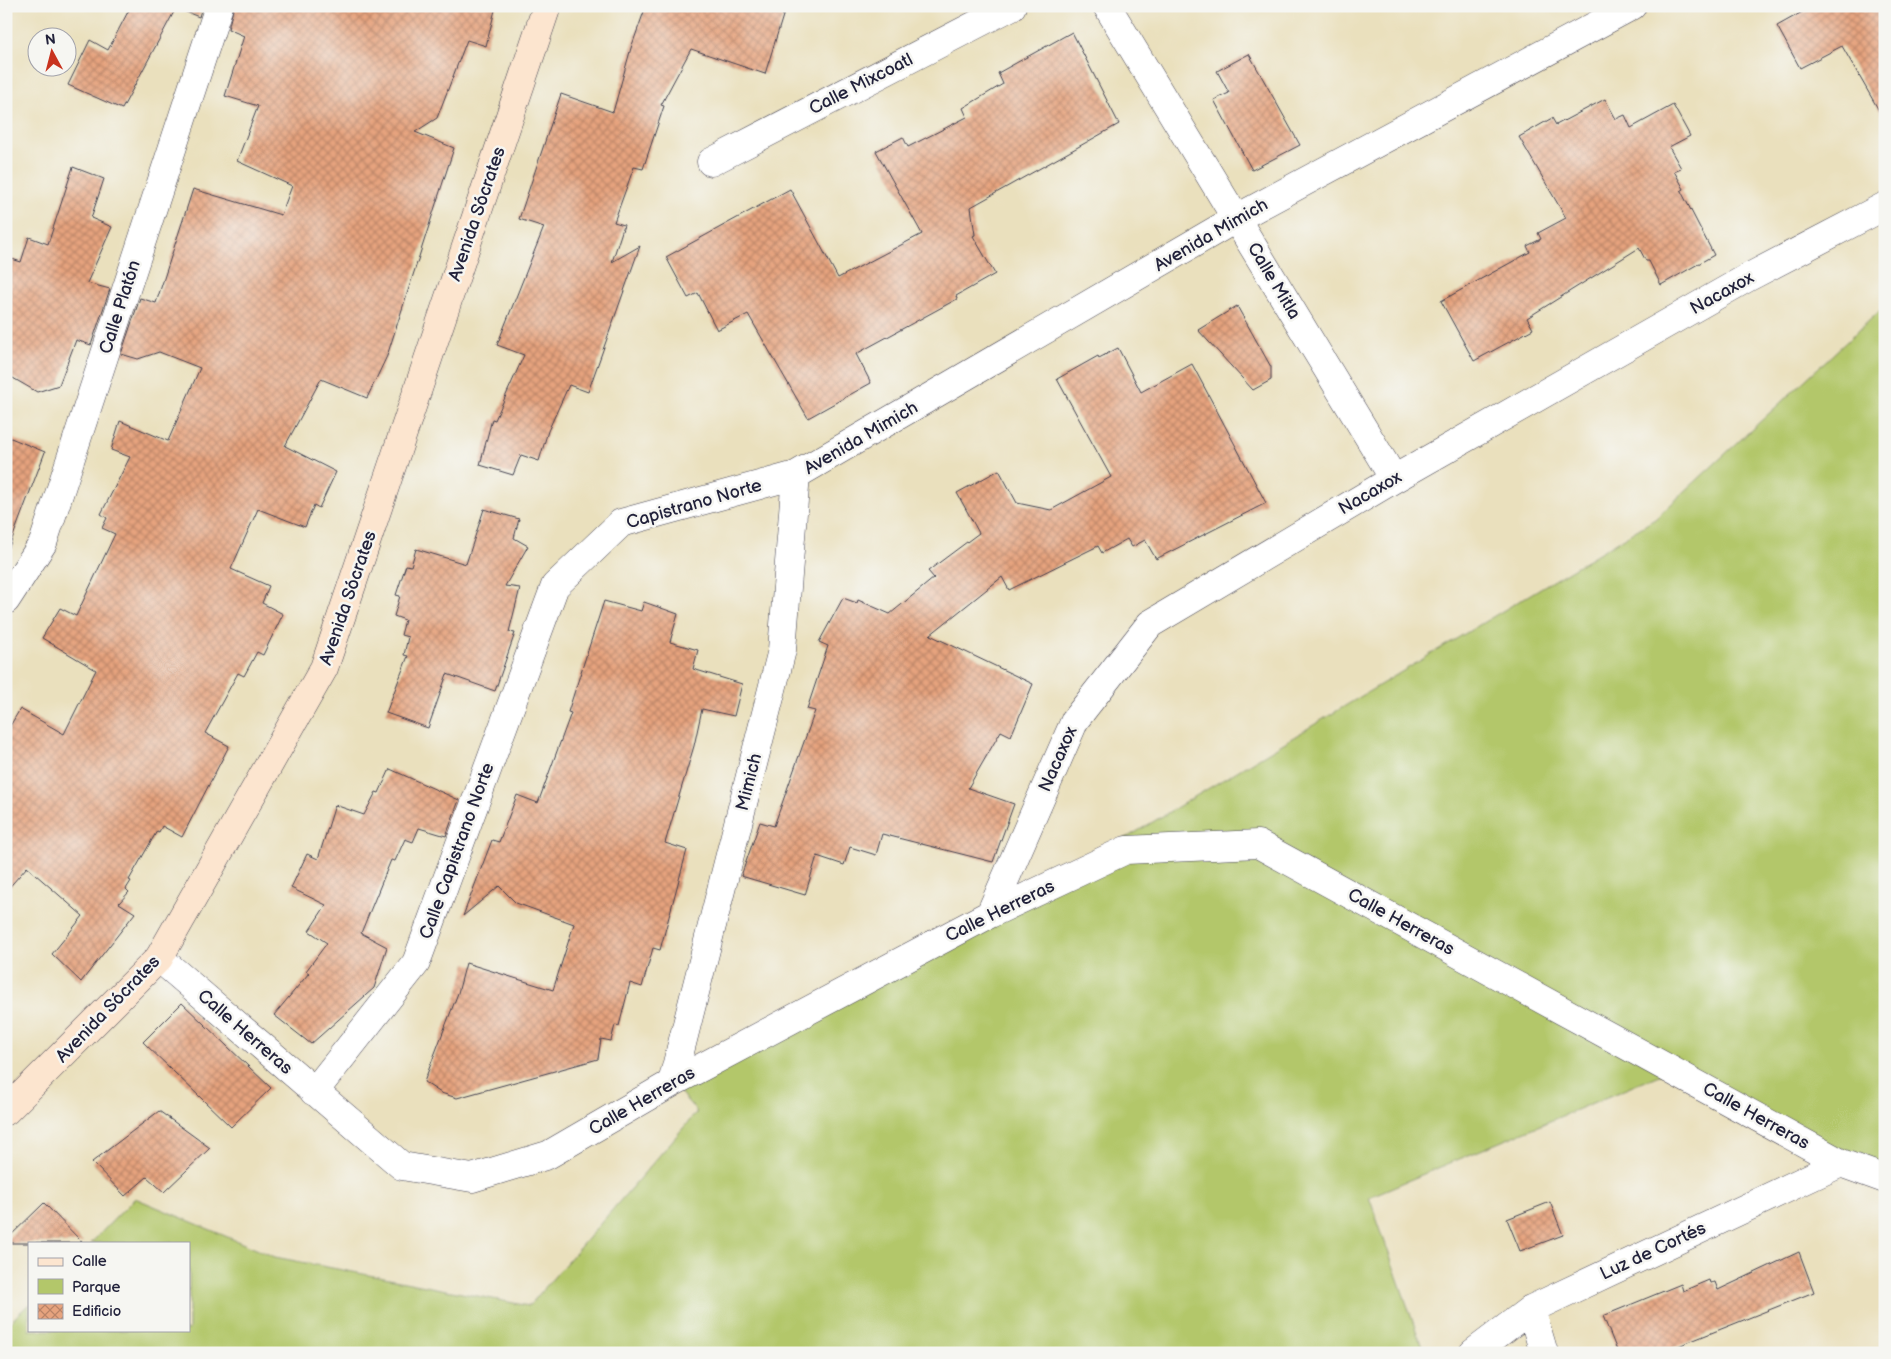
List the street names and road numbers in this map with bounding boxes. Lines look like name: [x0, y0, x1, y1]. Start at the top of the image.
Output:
street label: Calle Mixcoatl: [806, 49, 916, 119]
street label: Avenida Sócrates: [444, 144, 510, 284]
street label: Avenida Mimich: [1150, 194, 1272, 276]
street label: Calle Mitla: [1243, 239, 1305, 323]
street label: Calle Platón: [95, 258, 145, 356]
street label: Nacaxox: [1687, 267, 1758, 319]
street label: Avenida Mimich: [800, 397, 922, 479]
street label: Nacaxox: [1335, 466, 1406, 519]
street label: Capistrano Norte: [624, 475, 764, 533]
street label: Avenida Sócrates: [315, 528, 381, 668]
street label: Nacaxox: [1034, 723, 1082, 795]
street label: Mimich: [732, 751, 766, 813]
street label: Calle Capistrano Norte: [415, 760, 499, 942]
street label: Calle Herreras: [942, 875, 1058, 946]
street label: Calle Herreras: [1344, 884, 1458, 960]
street label: Avenida Sócrates: [52, 951, 164, 1067]
street label: Calle Herreras: [193, 985, 297, 1079]
street label: Calle Herreras: [585, 1062, 699, 1140]
street label: Calle Herreras: [1699, 1078, 1813, 1154]
street label: Luz de Cortés: [1597, 1217, 1709, 1285]

